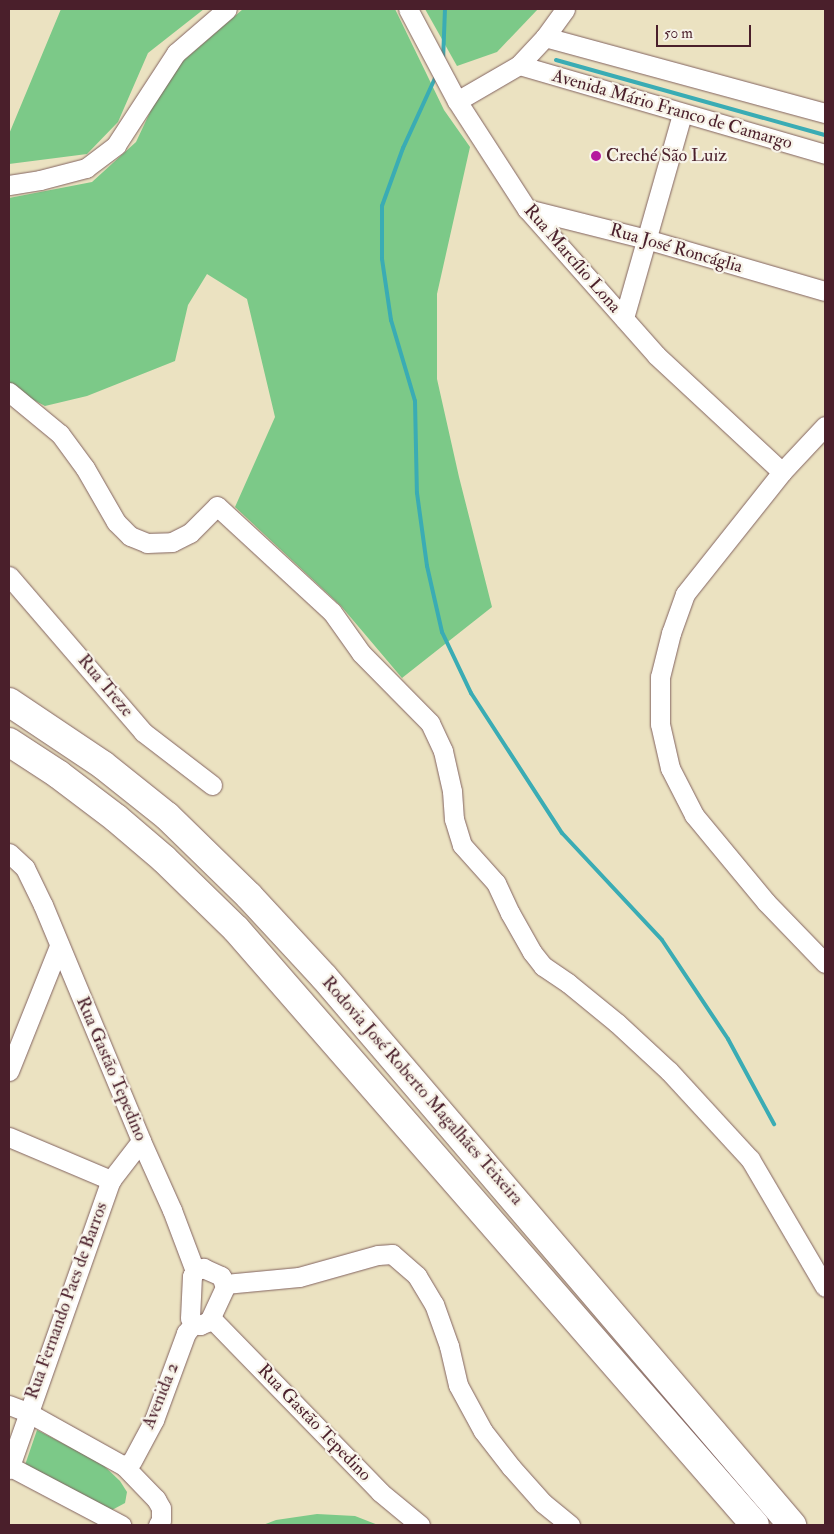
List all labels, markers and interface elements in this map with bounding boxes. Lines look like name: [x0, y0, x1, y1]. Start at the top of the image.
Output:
scale bar: [659, 15, 754, 47]
text: 50 m: [664, 24, 693, 43]
street label: Avenida Mário Franco de Camargo: [549, 65, 795, 155]
place label: Creché São Luiz: [606, 145, 727, 167]
marker: Creché São Luiz: [590, 150, 602, 162]
street label: Rua Marcílio Lona: [519, 200, 625, 318]
street label: Rua José Roncáglia: [607, 220, 745, 278]
street label: Rua Treze: [73, 650, 137, 722]
street label: Rodovia José Roberto Magalhães Teixeira: [317, 972, 527, 1210]
street label: Rua Gastão Tepedino: [71, 994, 151, 1144]
street label: Rua Fernando Paes de Barros: [21, 1200, 113, 1402]
street label: Avenida 2: [138, 1360, 184, 1432]
street label: Rua Gastão Tepedino: [253, 1360, 375, 1486]

